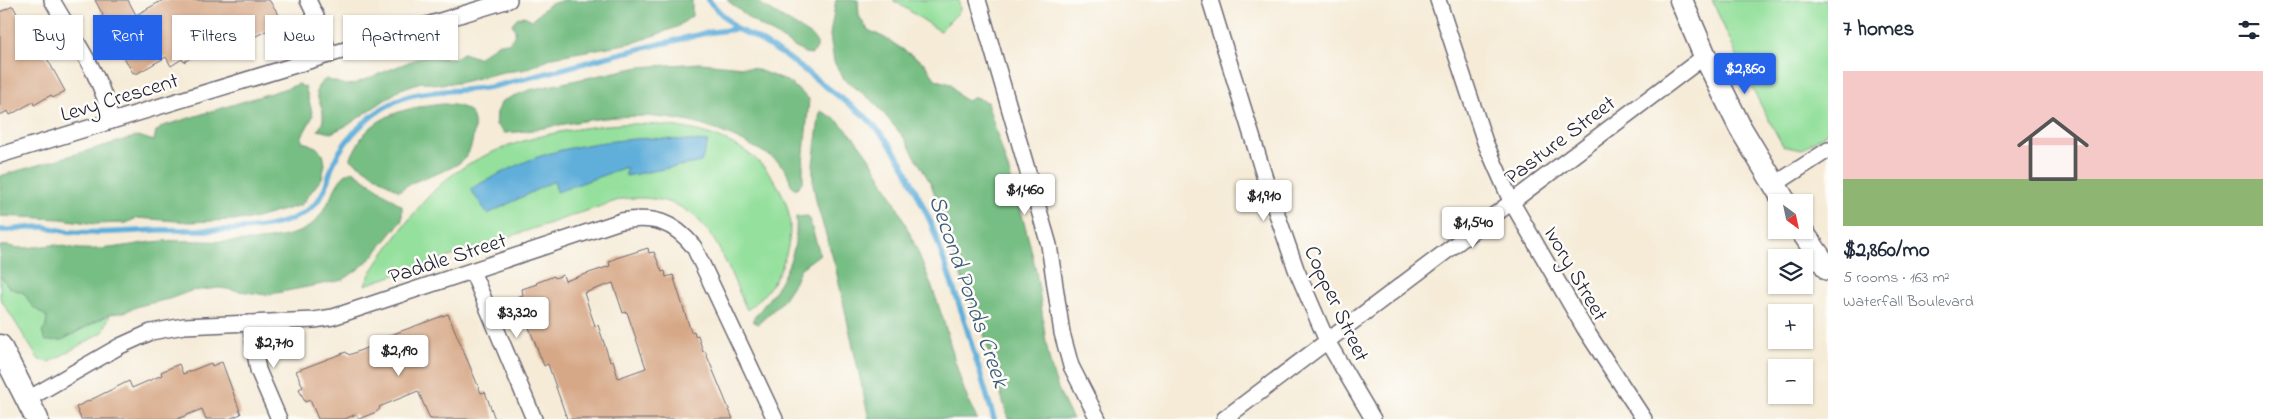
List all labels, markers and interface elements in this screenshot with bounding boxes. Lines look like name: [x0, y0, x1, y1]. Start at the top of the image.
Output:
chip: Buy: [15, 15, 83, 60]
chip: Rent: [93, 15, 162, 60]
chip: Filters: [172, 15, 255, 60]
chip: New: [265, 15, 333, 60]
chip: Apartment: [343, 15, 458, 60]
text: 7 homes: [1843, 15, 1914, 45]
icon: filters: [2235, 16, 2263, 44]
pin: $2,860: [1704, 52, 1786, 95]
text: $2,860: [1725, 57, 1765, 81]
street label: Levy Crescent: [57, 66, 184, 133]
street label: Pasture Street: [1498, 89, 1624, 194]
icon: home: [2008, 104, 2098, 194]
pin: $1,460: [984, 174, 1066, 216]
text: $1,460: [1006, 178, 1044, 202]
pin: $1,910: [1223, 180, 1305, 222]
text: $1,910: [1247, 184, 1281, 208]
water label: Second Ponds Creek: [918, 191, 1018, 394]
north arrow: [1768, 194, 1812, 239]
map controls: [1768, 194, 1813, 404]
pin: $1,540: [1432, 206, 1514, 249]
text: $1,540: [1453, 211, 1493, 235]
street label: Ivory Street: [1533, 221, 1615, 329]
street label: Paddle Street: [385, 226, 512, 294]
text: $2,860/mo: [1843, 236, 1930, 266]
street label: Copper Street: [1294, 241, 1376, 368]
button: layers: [1768, 249, 1813, 294]
text: 5 rooms · 163 m²: [1843, 266, 1950, 290]
text: Waterfall Boulevard: [1843, 290, 1974, 314]
pin: $3,320: [476, 296, 558, 339]
text: $3,320: [497, 301, 537, 325]
button: +: [1768, 304, 1813, 349]
pin: $2,710: [233, 326, 315, 369]
text: $2,710: [255, 331, 293, 355]
pin: $2,190: [358, 334, 440, 377]
text: $2,190: [380, 339, 418, 363]
button: −: [1768, 359, 1813, 404]

